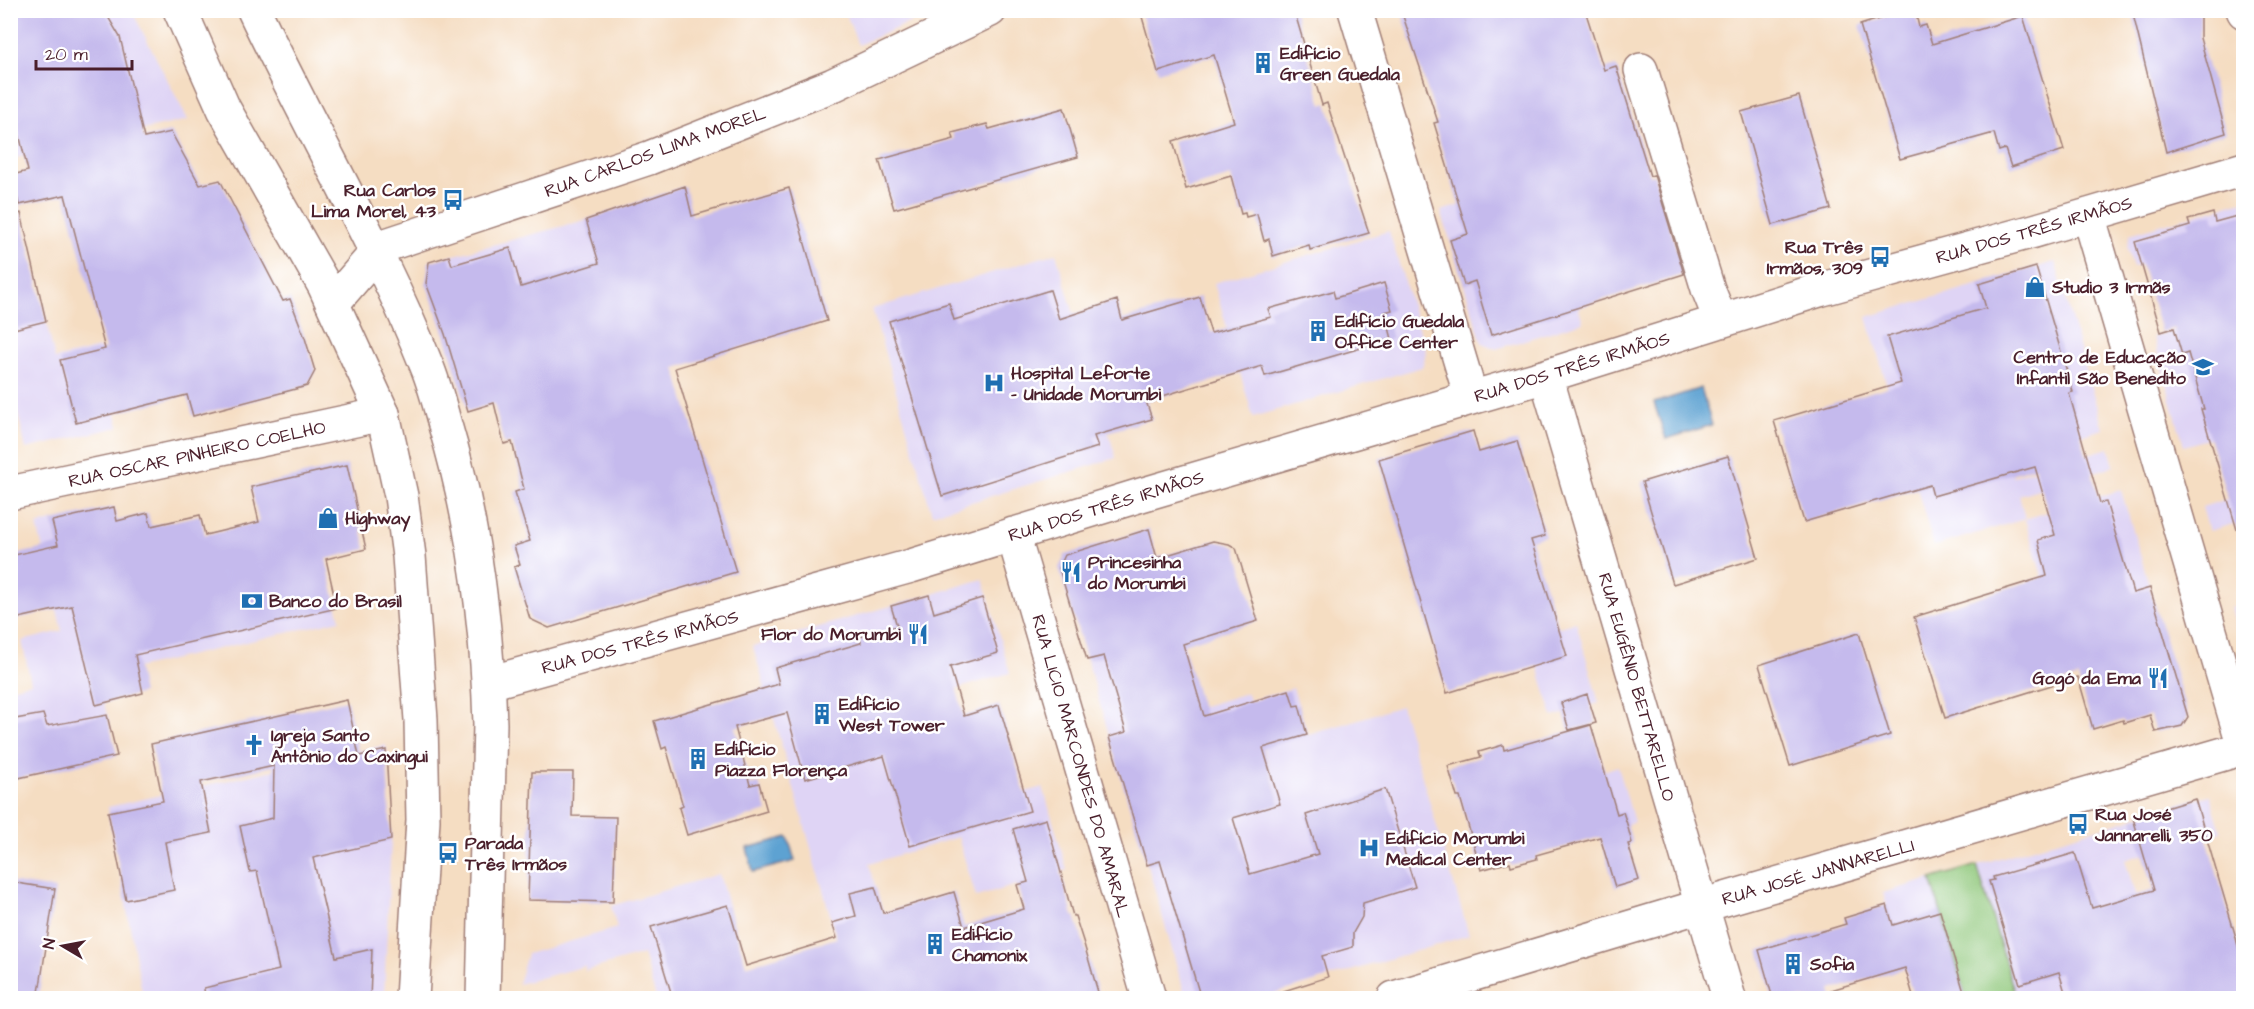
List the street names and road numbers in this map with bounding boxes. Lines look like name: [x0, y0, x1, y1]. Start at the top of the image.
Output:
street label: RUA CARLOS LIMA MOREL: [541, 101, 770, 204]
street label: RUA DOS TRÊS IRMÃOS: [1933, 190, 2135, 271]
street label: RUA DOS TRÊS IRMÃOS: [1471, 326, 1673, 409]
street label: RUA OSCAR PINHEIRO COELHO: [66, 415, 328, 494]
street label: RUA DOS TRÊS IRMÃOS: [1005, 465, 1207, 548]
street label: RUA EUGÊNIO BETTARELLO: [1592, 570, 1681, 804]
street label: RUA DOS TRÊS IRMÃOS: [539, 604, 742, 681]
street label: RUA LICIO MARCONDES DO AMARAL: [1025, 612, 1136, 921]
street label: RUA JOSÉ JANNARELLI: [1719, 833, 1917, 912]

